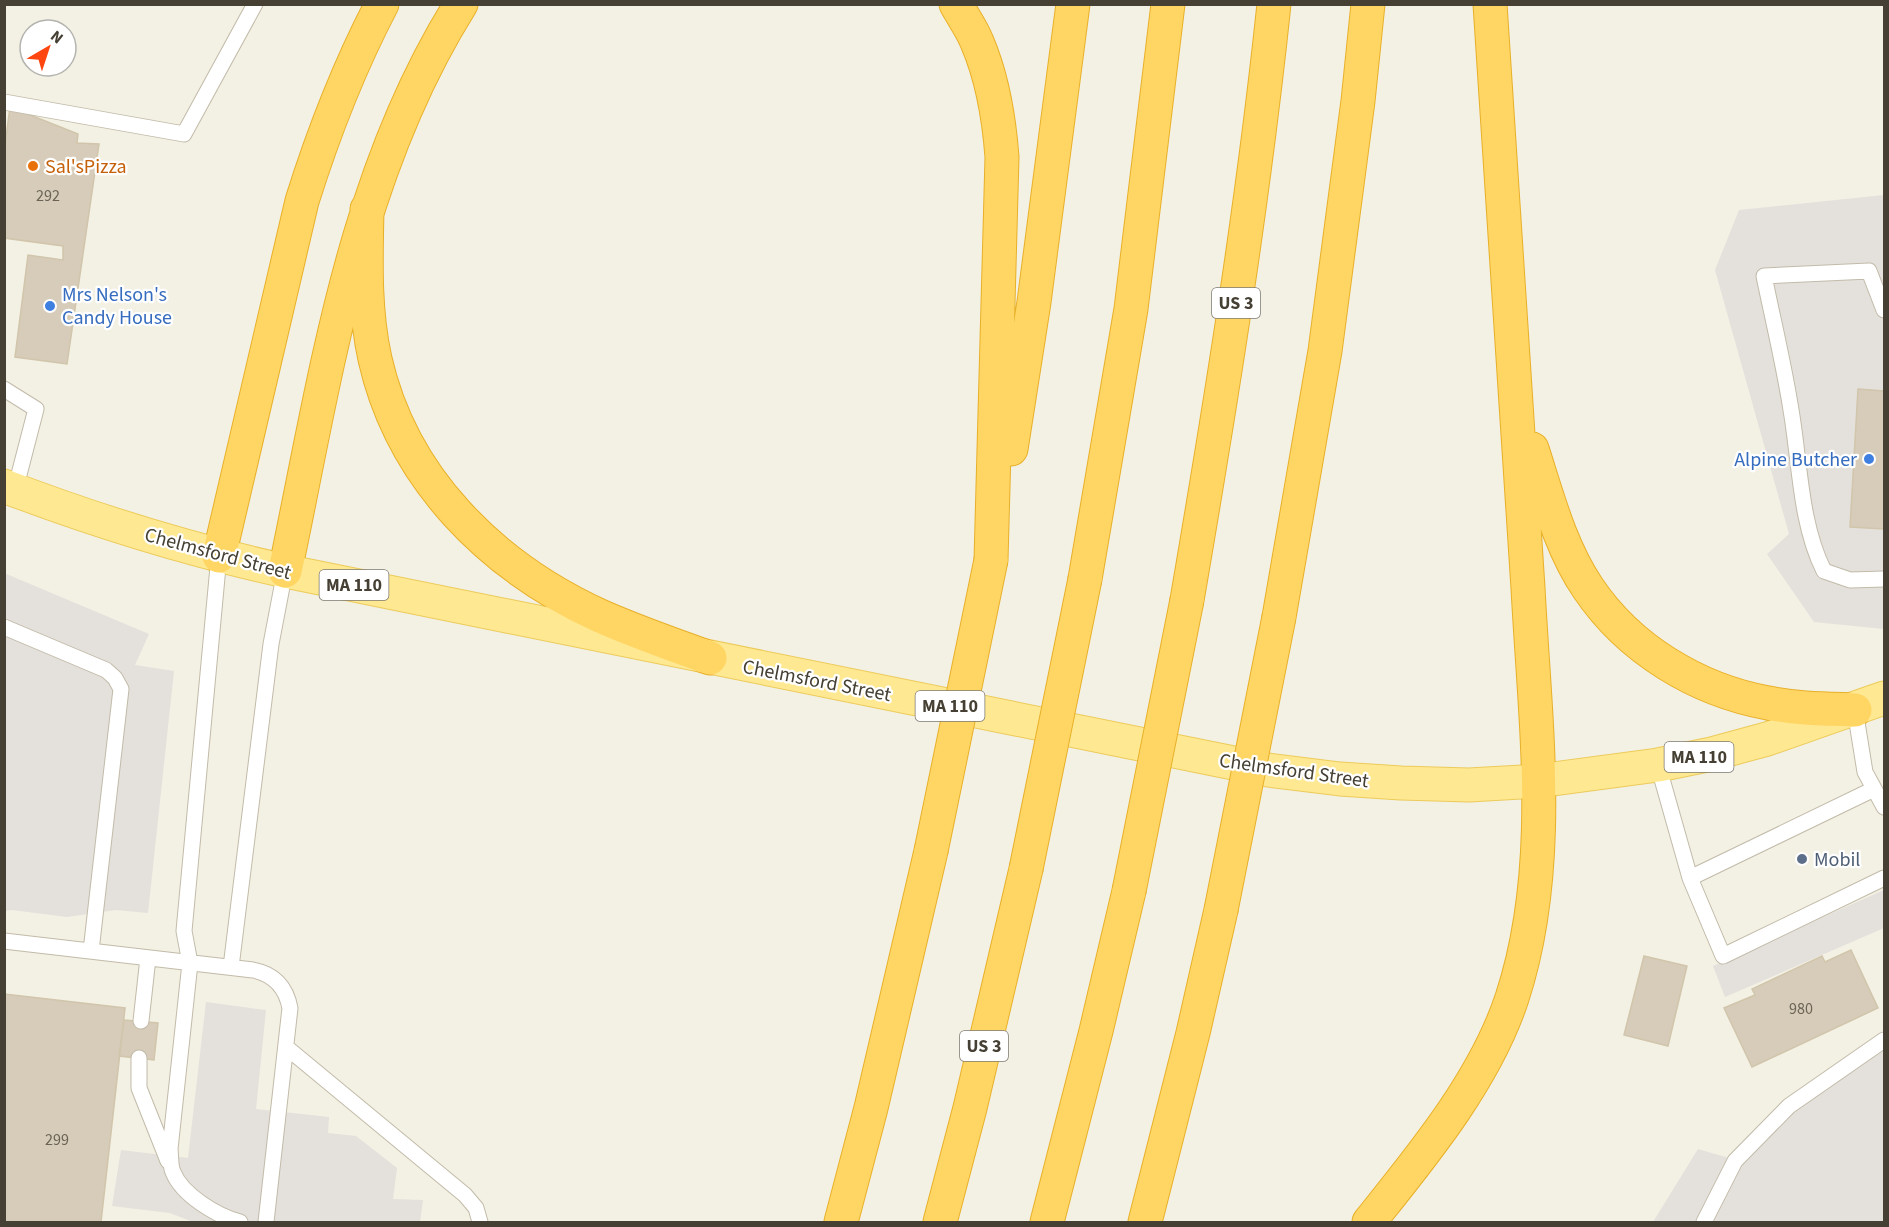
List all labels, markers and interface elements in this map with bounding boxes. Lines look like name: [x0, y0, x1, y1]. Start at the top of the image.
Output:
north arrow: [18, 18, 78, 78]
text: N: [46, 25, 68, 49]
place label: Sal'sPizza: [45, 153, 127, 181]
marker: Sal'sPizza: [26, 159, 40, 173]
house number: 292: [36, 185, 60, 207]
place label: Mrs Nelson's Candy House: [62, 281, 172, 332]
road number: US 3: [1212, 288, 1260, 318]
marker: Mrs Nelson's Candy House: [43, 299, 57, 313]
place label: Alpine Butcher: [1734, 446, 1857, 474]
marker: Alpine Butcher: [1862, 452, 1876, 466]
street label: Chelmsford Street: [141, 521, 294, 587]
road number: MA 110: [320, 570, 388, 600]
street label: Chelmsford Street: [740, 653, 894, 709]
road number: MA 110: [916, 691, 984, 721]
road number: MA 110: [1664, 742, 1734, 772]
street label: Chelmsford Street: [1217, 747, 1371, 795]
place label: Mobil: [1814, 846, 1860, 874]
marker: Mobil: [1795, 852, 1809, 866]
house number: 980: [1789, 998, 1813, 1020]
road number: US 3: [960, 1031, 1008, 1061]
house number: 299: [45, 1129, 69, 1151]

